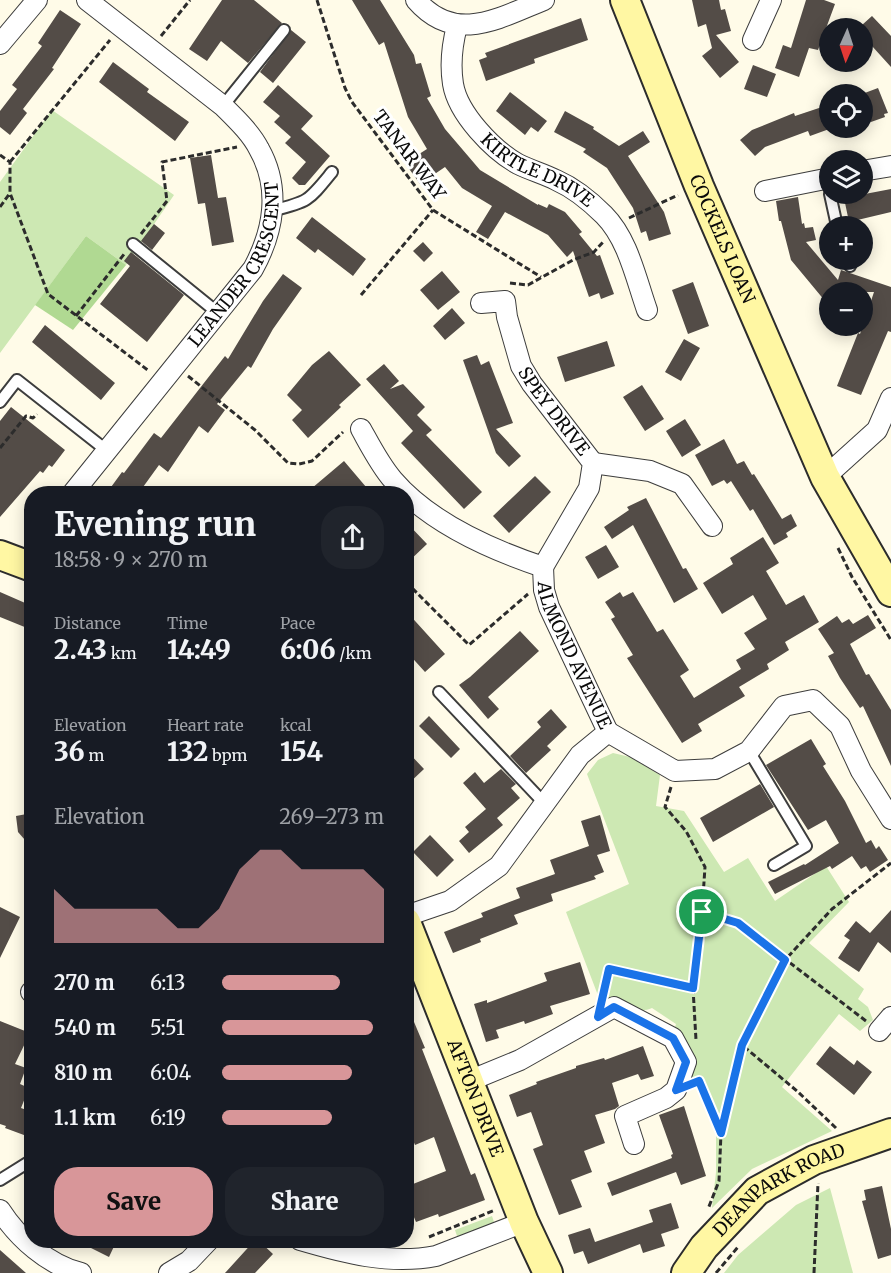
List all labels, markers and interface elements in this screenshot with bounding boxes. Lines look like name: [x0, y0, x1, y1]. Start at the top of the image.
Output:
north arrow: [819, 18, 873, 72]
map controls: [819, 18, 873, 336]
button: locate: [819, 84, 873, 138]
street label: TANAR WAY: [368, 105, 451, 205]
street label: KIRTLE DRIVE: [476, 128, 599, 212]
button: layers: [819, 150, 873, 204]
street label: COCKELS LOAN: [685, 171, 760, 307]
street label: LEANDER CRESCENT: [183, 179, 284, 351]
button: +: [819, 216, 873, 270]
button: −: [819, 282, 873, 336]
street label: SPEY DRIVE: [513, 362, 595, 460]
text: Evening run: [54, 504, 256, 545]
button: share: [321, 506, 384, 569]
text: 18:58 · 9 × 270 m: [54, 547, 208, 572]
street label: ALMOND AVENUE: [533, 580, 617, 733]
text: Distance: [54, 613, 121, 633]
text: Time: [167, 613, 208, 633]
text: Pace: [280, 613, 315, 633]
text: 2.43: [54, 633, 107, 666]
text: 14:49: [167, 633, 231, 666]
text: 6:06: [280, 633, 336, 666]
text: km: [107, 643, 137, 663]
text: /km: [336, 643, 372, 663]
text: Elevation: [54, 715, 127, 735]
text: Heart rate: [167, 715, 244, 735]
text: kcal: [280, 715, 311, 735]
text: 36: [54, 735, 85, 768]
text: 132: [167, 735, 208, 768]
text: 154: [280, 735, 323, 768]
text: m: [85, 745, 104, 765]
text: bpm: [208, 745, 247, 765]
text: Elevation: [54, 804, 145, 829]
text: 269–273 m: [279, 804, 384, 829]
pin: [676, 886, 727, 937]
icon: arrive: [685, 895, 718, 928]
text: 270 m: [54, 970, 115, 995]
text: 6:13: [150, 970, 186, 995]
text: 540 m: [54, 1015, 116, 1040]
text: 5:51: [150, 1015, 185, 1040]
street label: AFTON DRIVE: [442, 1035, 509, 1160]
text: 810 m: [54, 1060, 112, 1085]
text: 6:04: [150, 1060, 191, 1085]
text: 1.1 km: [54, 1105, 116, 1130]
text: 6:19: [150, 1105, 186, 1130]
street label: DEANPARK ROAD: [708, 1138, 848, 1241]
button: Save: [54, 1167, 213, 1236]
button: Share: [225, 1167, 384, 1236]

